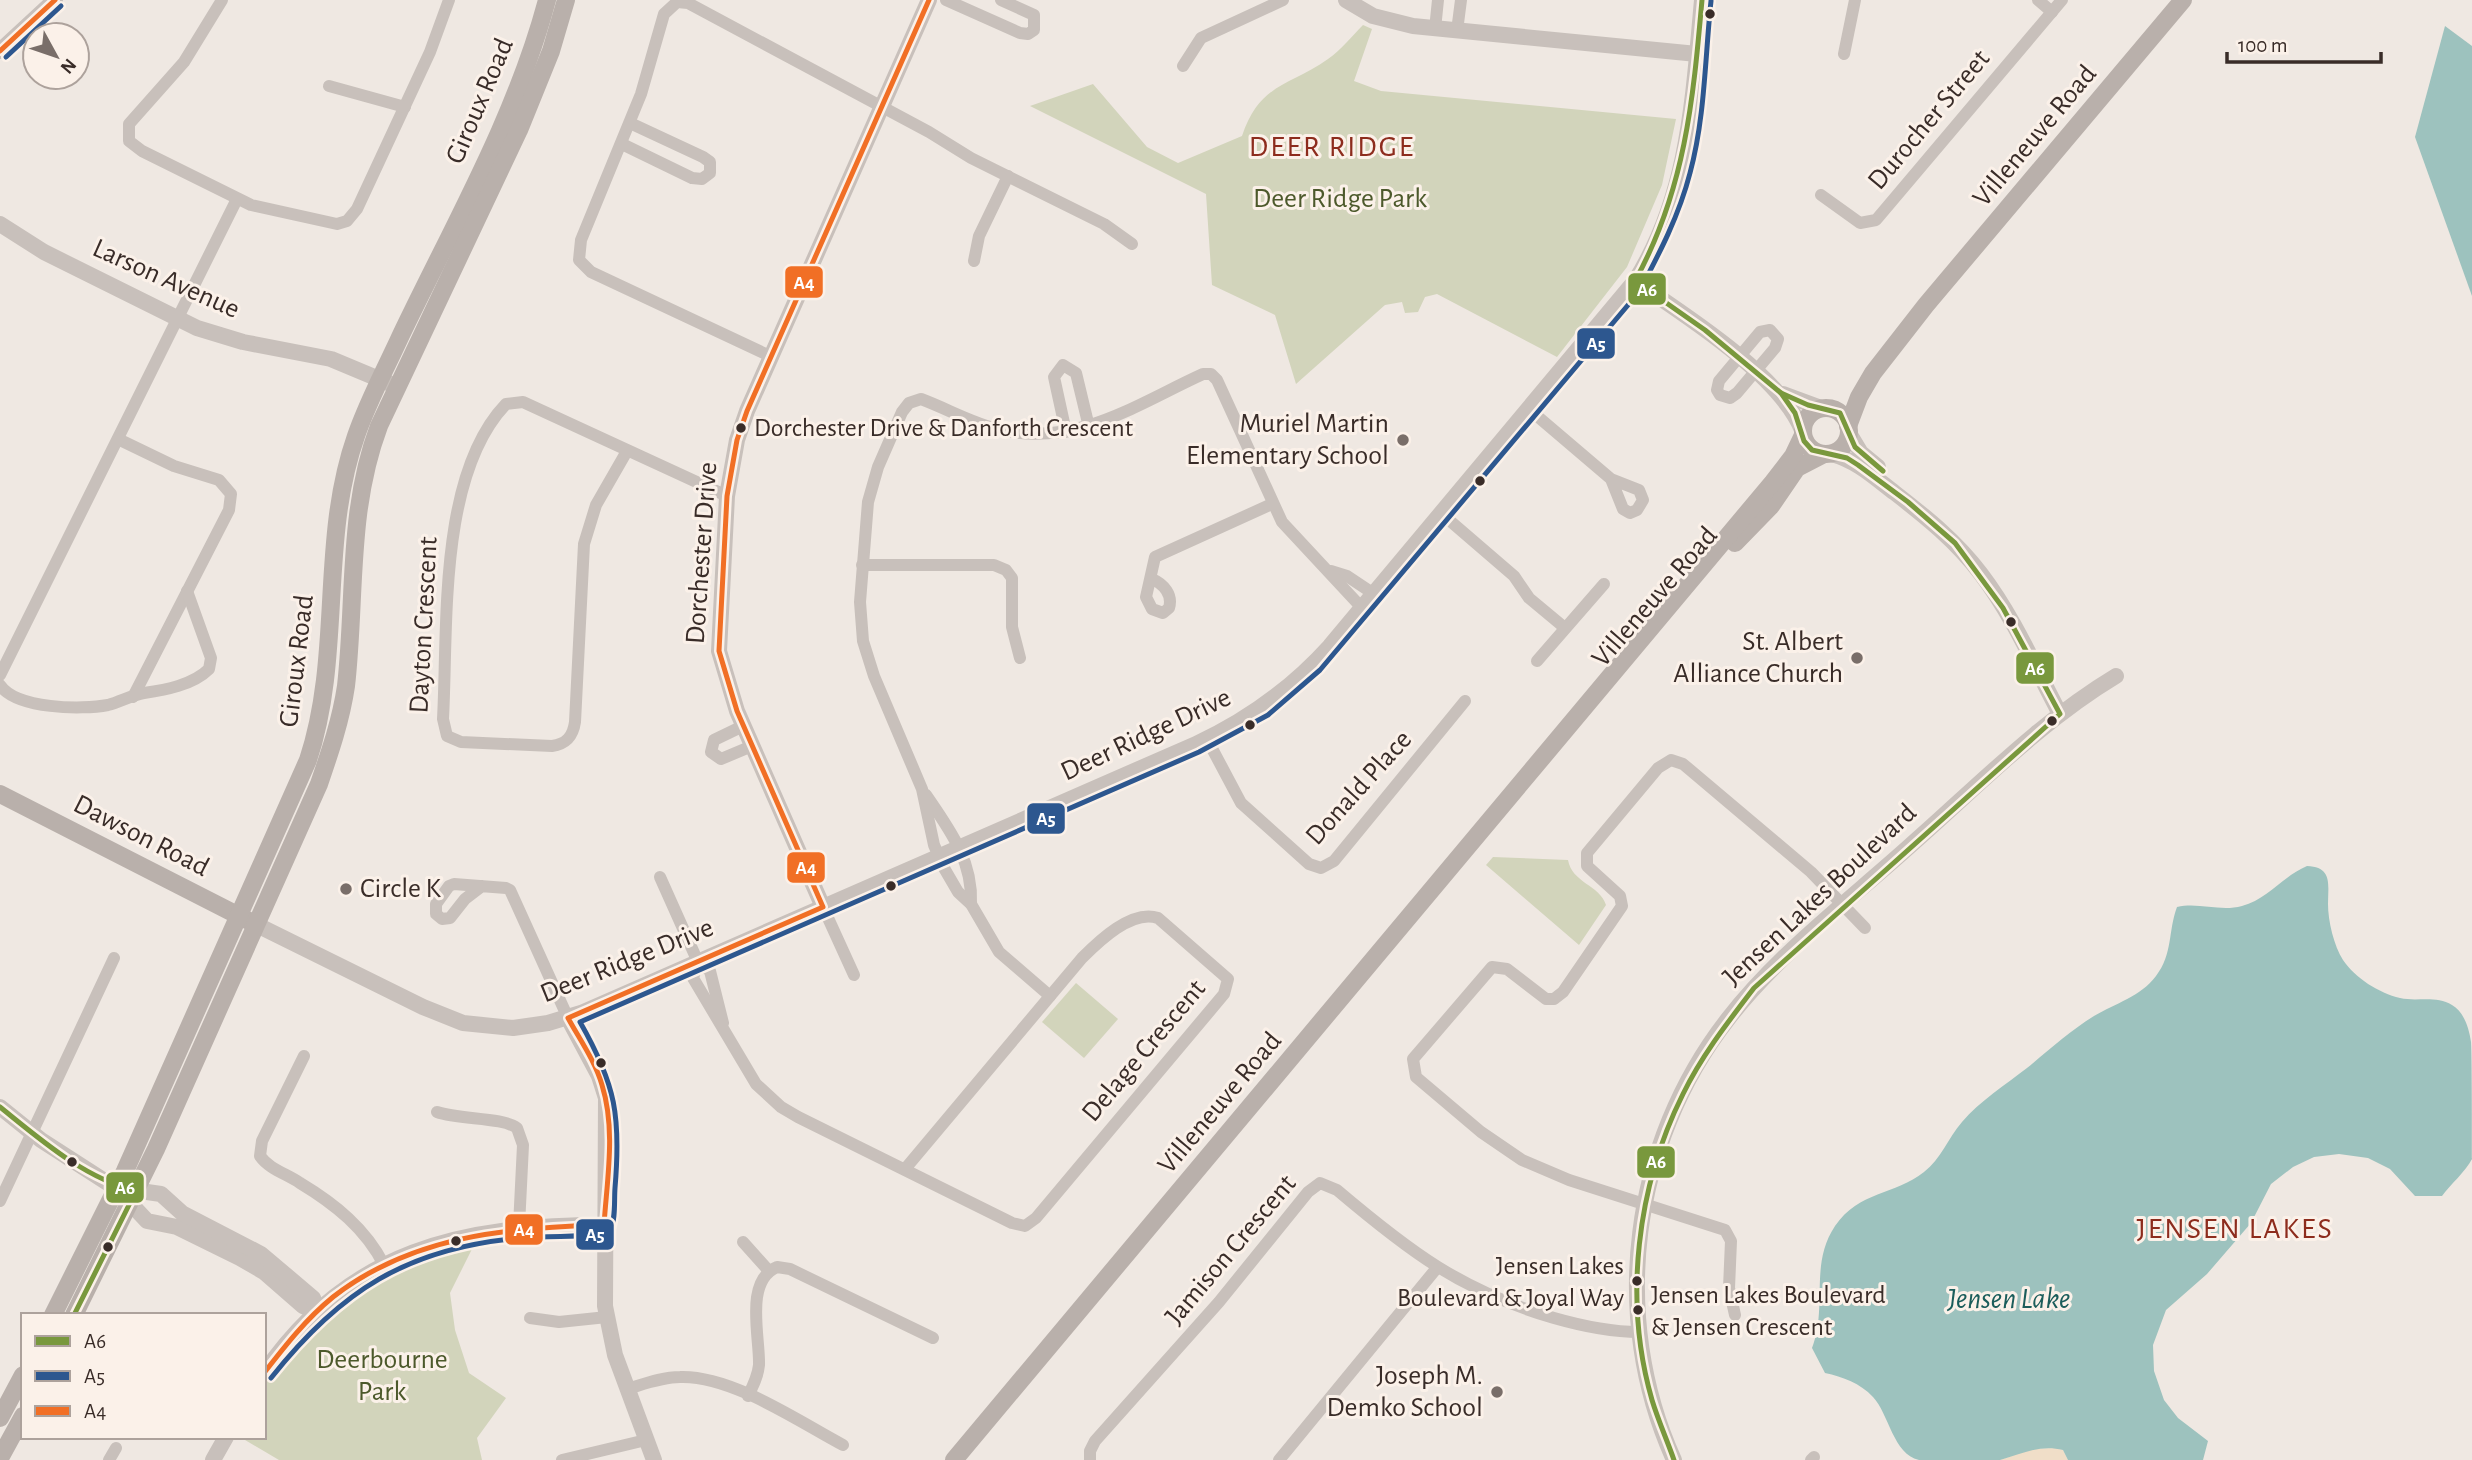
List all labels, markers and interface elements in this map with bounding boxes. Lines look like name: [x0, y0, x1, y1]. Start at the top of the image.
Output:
unlabelled marker: [1703, 7, 1717, 21]
north arrow: [21, 21, 91, 91]
scale bar: [2227, 21, 2381, 65]
street label: Giroux Road: [441, 34, 519, 168]
text: 100 m: [2238, 35, 2288, 56]
street label: Durocher Street: [1863, 45, 1995, 195]
text: N: [56, 55, 79, 77]
street label: Villeneuve Road: [1968, 60, 2102, 212]
district label: DEER RIDGE: [1249, 132, 1415, 162]
park label: Deer Ridge Park: [1253, 185, 1427, 213]
street label: Larson Avenue: [88, 234, 244, 324]
line badge: A4: [784, 265, 824, 299]
line badge: A6: [1627, 272, 1667, 306]
text: A4: [794, 274, 815, 293]
text: A6: [1637, 281, 1657, 300]
line badge: A5: [1576, 327, 1616, 360]
text: A5: [1586, 335, 1606, 354]
place label: Muriel Martin Elementary School: [1186, 410, 1389, 470]
place label: Dorchester Drive & Danforth Crescent: [754, 415, 1133, 441]
marker: Dorchester Drive & Danforth Crescent: [734, 421, 748, 435]
marker: Muriel Martin Elementary School: [1395, 432, 1411, 448]
street label: Dorchester Drive: [682, 461, 722, 645]
unlabelled marker: [1473, 474, 1487, 488]
street label: Villeneuve Road: [1587, 522, 1723, 672]
street label: Dayton Crescent: [405, 536, 443, 714]
street label: Giroux Road: [275, 593, 319, 729]
unlabelled marker: [2004, 615, 2018, 629]
place label: St. Albert Alliance Church: [1673, 628, 1843, 688]
marker: St. Albert Alliance Church: [1849, 650, 1865, 666]
line badge: A6: [2015, 651, 2055, 685]
text: A6: [2025, 660, 2045, 679]
street label: Deer Ridge Drive: [1057, 683, 1235, 787]
unlabelled marker: [2045, 714, 2059, 728]
unlabelled marker: [1243, 718, 1257, 732]
street label: Donald Place: [1301, 725, 1417, 851]
street label: Dawson Road: [69, 790, 213, 882]
street label: Jensen Lakes Boulevard: [1718, 799, 1922, 991]
line badge: A5: [1026, 802, 1066, 835]
text: A5: [1036, 810, 1056, 829]
line badge: A4: [786, 851, 826, 884]
text: A4: [796, 859, 817, 878]
place label: Circle K: [360, 875, 442, 903]
unlabelled marker: [884, 879, 898, 893]
marker: Circle K: [338, 881, 354, 897]
street label: Deer Ridge Drive: [537, 914, 717, 1008]
street label: Delage Crescent: [1077, 975, 1211, 1127]
street label: Villeneuve Road: [1153, 1027, 1287, 1179]
unlabelled marker: [594, 1056, 608, 1070]
line badge: A6: [1636, 1145, 1676, 1179]
text: A6: [1646, 1153, 1666, 1172]
unlabelled marker: [65, 1155, 79, 1169]
street label: Jamison Crescent: [1160, 1170, 1302, 1330]
line badge: A6: [105, 1171, 145, 1204]
text: A6: [115, 1179, 135, 1198]
line badge: A4: [504, 1213, 544, 1246]
district label: JENSEN LAKES: [2136, 1214, 2334, 1244]
line badge: A5: [575, 1218, 615, 1251]
text: A4: [514, 1221, 535, 1240]
text: A5: [585, 1226, 605, 1245]
unlabelled marker: [449, 1234, 463, 1248]
unlabelled marker: [101, 1240, 115, 1254]
place label: Jensen Lakes Boulevard & Joyal Way: [1397, 1253, 1624, 1311]
marker: Jensen Lakes Boulevard & Joyal Way: [1630, 1274, 1644, 1288]
place label: Jensen Lakes Boulevard & Jensen Crescent: [1651, 1282, 1886, 1340]
water label: Jensen Lake: [1947, 1284, 2070, 1314]
marker: Jensen Lakes Boulevard & Jensen Crescent: [1631, 1303, 1645, 1317]
legend: [21, 1313, 266, 1439]
text: A6: [84, 1331, 106, 1352]
park label: Deerbourne Park: [316, 1346, 448, 1406]
place label: Joseph M. Demko School: [1327, 1362, 1483, 1422]
text: A5: [84, 1366, 105, 1387]
marker: Joseph M. Demko School: [1489, 1384, 1505, 1400]
text: A4: [84, 1401, 106, 1422]

